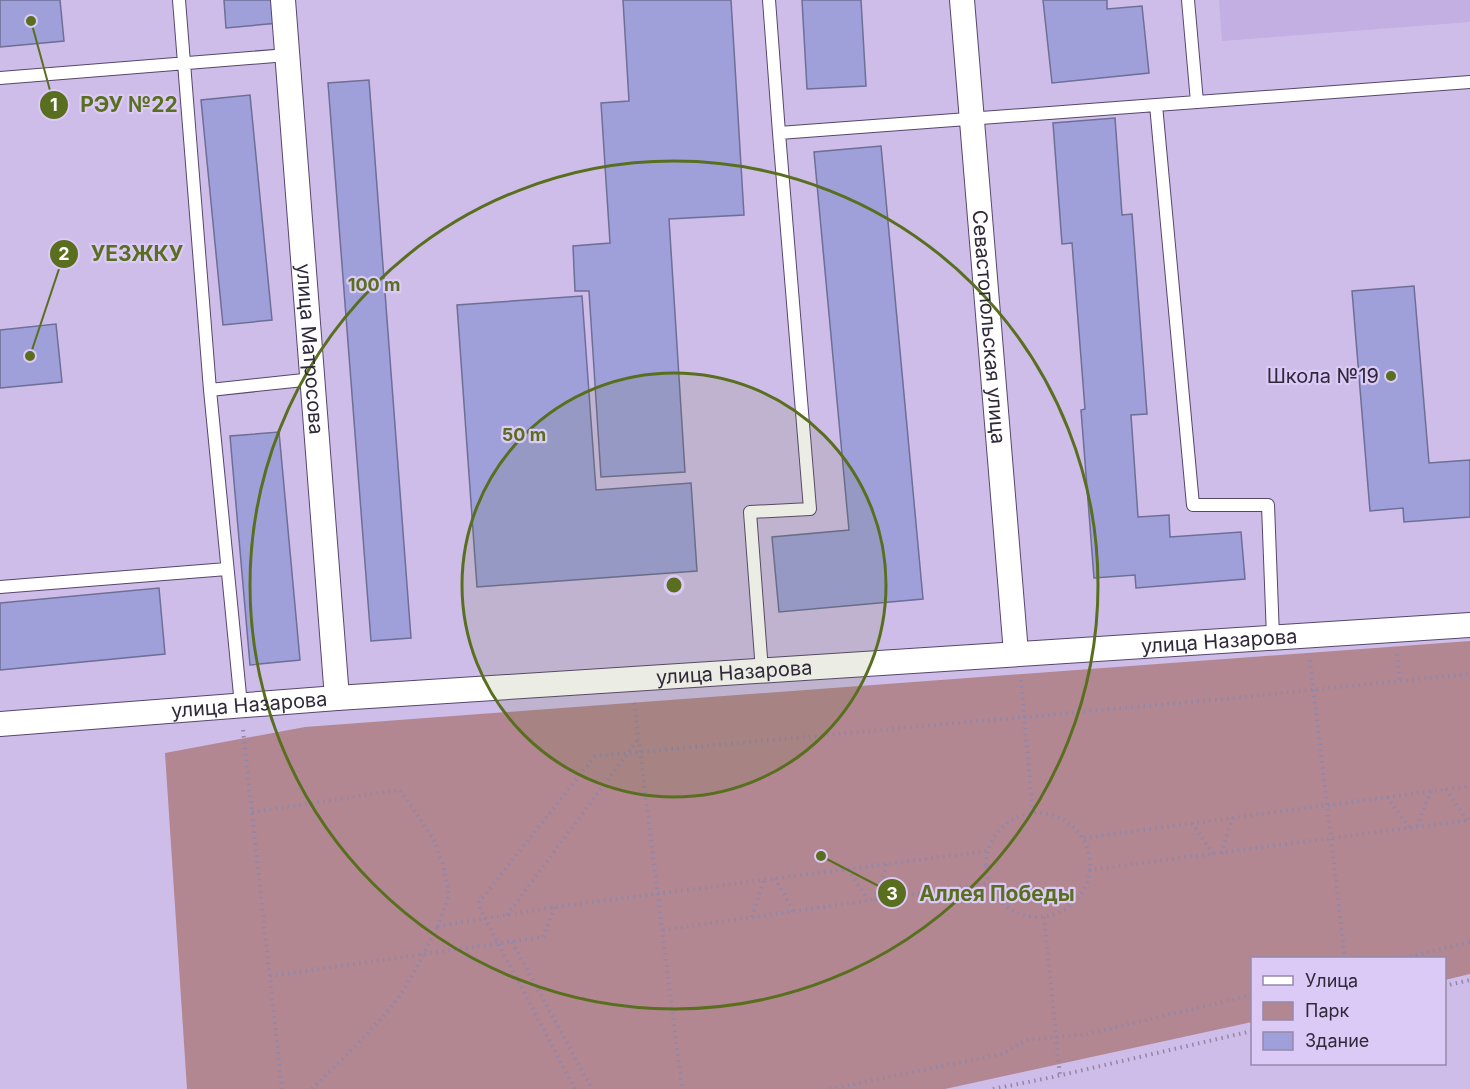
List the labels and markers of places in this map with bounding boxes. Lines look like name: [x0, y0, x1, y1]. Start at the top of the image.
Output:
callout: РЭУ №22: [39, 86, 190, 125]
callout: УЕЗЖКУ: [49, 234, 196, 273]
place label: Школа №19: [1267, 364, 1379, 388]
marker: Школа №19: [1384, 369, 1398, 383]
centre of rings: [664, 575, 684, 595]
callout: Аллея Победы: [877, 874, 1087, 913]

